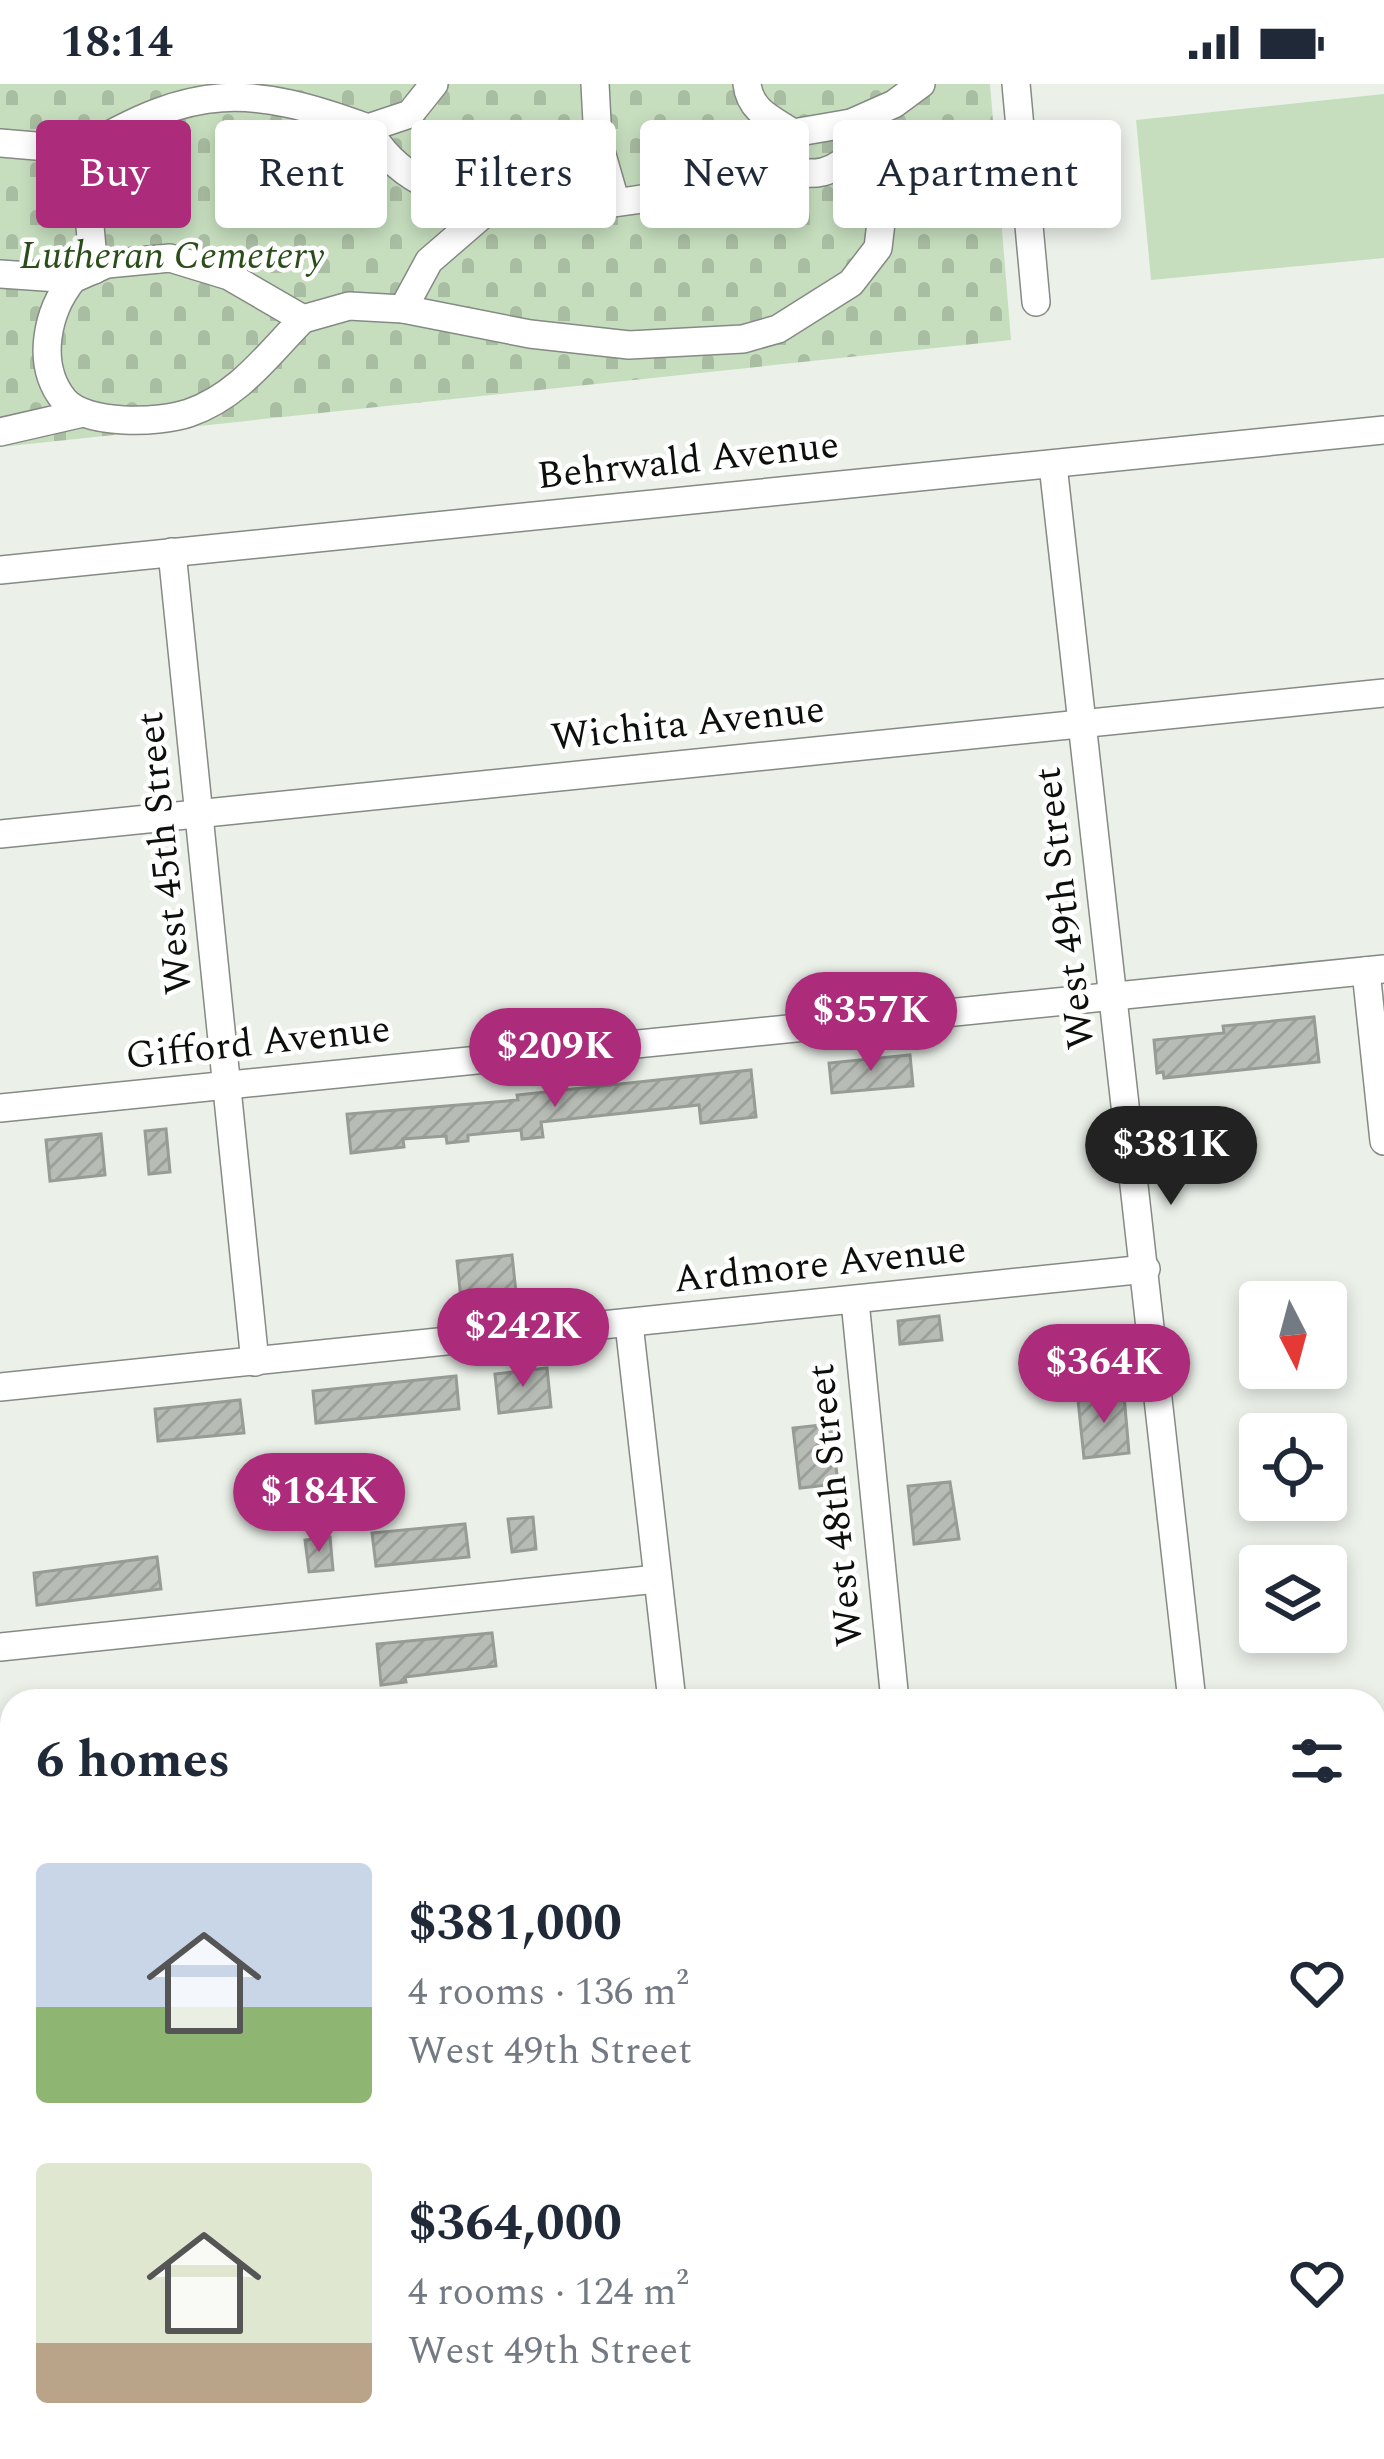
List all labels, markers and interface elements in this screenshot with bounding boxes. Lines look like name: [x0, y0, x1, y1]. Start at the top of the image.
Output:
text: 18:14: [60, 8, 173, 77]
chip: Buy: [36, 120, 191, 228]
chip: Rent: [215, 120, 387, 228]
chip: Filters: [411, 120, 616, 228]
chip: New: [640, 120, 809, 228]
chip: Apartment: [833, 120, 1121, 228]
park label: Lutheran Cemetery: [19, 227, 325, 286]
street label: Behrwald Avenue: [534, 416, 842, 506]
street label: Wichita Avenue: [548, 680, 828, 768]
street label: West 45th Street: [121, 709, 209, 997]
street label: West 49th Street: [1018, 763, 1112, 1053]
pin: $357K: [787, 972, 955, 1074]
text: $357K: [812, 981, 930, 1040]
street label: Gifford Avenue: [123, 1000, 393, 1086]
pin: $209K: [471, 1008, 639, 1110]
text: $209K: [496, 1017, 614, 1076]
pin: $381K: [1087, 1106, 1255, 1208]
text: $381K: [1112, 1115, 1230, 1174]
street label: Ardmore Avenue: [671, 1220, 969, 1310]
north arrow: [1239, 1281, 1347, 1389]
map controls: [1239, 1281, 1347, 1653]
pin: $242K: [439, 1288, 607, 1390]
text: $242K: [464, 1297, 582, 1356]
pin: $364K: [1020, 1324, 1188, 1426]
text: $364K: [1045, 1333, 1163, 1392]
street label: West 48th Street: [792, 1361, 880, 1649]
button: locate: [1239, 1413, 1347, 1521]
pin: $184K: [235, 1453, 403, 1555]
text: $184K: [260, 1462, 378, 1521]
button: layers: [1239, 1545, 1347, 1653]
text: 6 homes: [36, 1722, 230, 1800]
icon: filters: [1284, 1728, 1350, 1794]
text: $381,000: [408, 1885, 622, 1963]
icon: home: [132, 1911, 276, 2055]
icon: heart: [1284, 1950, 1350, 2016]
text: 4 rooms · 136 m²: [408, 1963, 689, 2022]
text: West 49th Street: [408, 2022, 692, 2081]
text: $364,000: [408, 2185, 622, 2263]
icon: home: [132, 2211, 276, 2355]
icon: heart: [1284, 2250, 1350, 2316]
text: 4 rooms · 124 m²: [408, 2263, 689, 2322]
text: West 49th Street: [408, 2322, 692, 2381]

